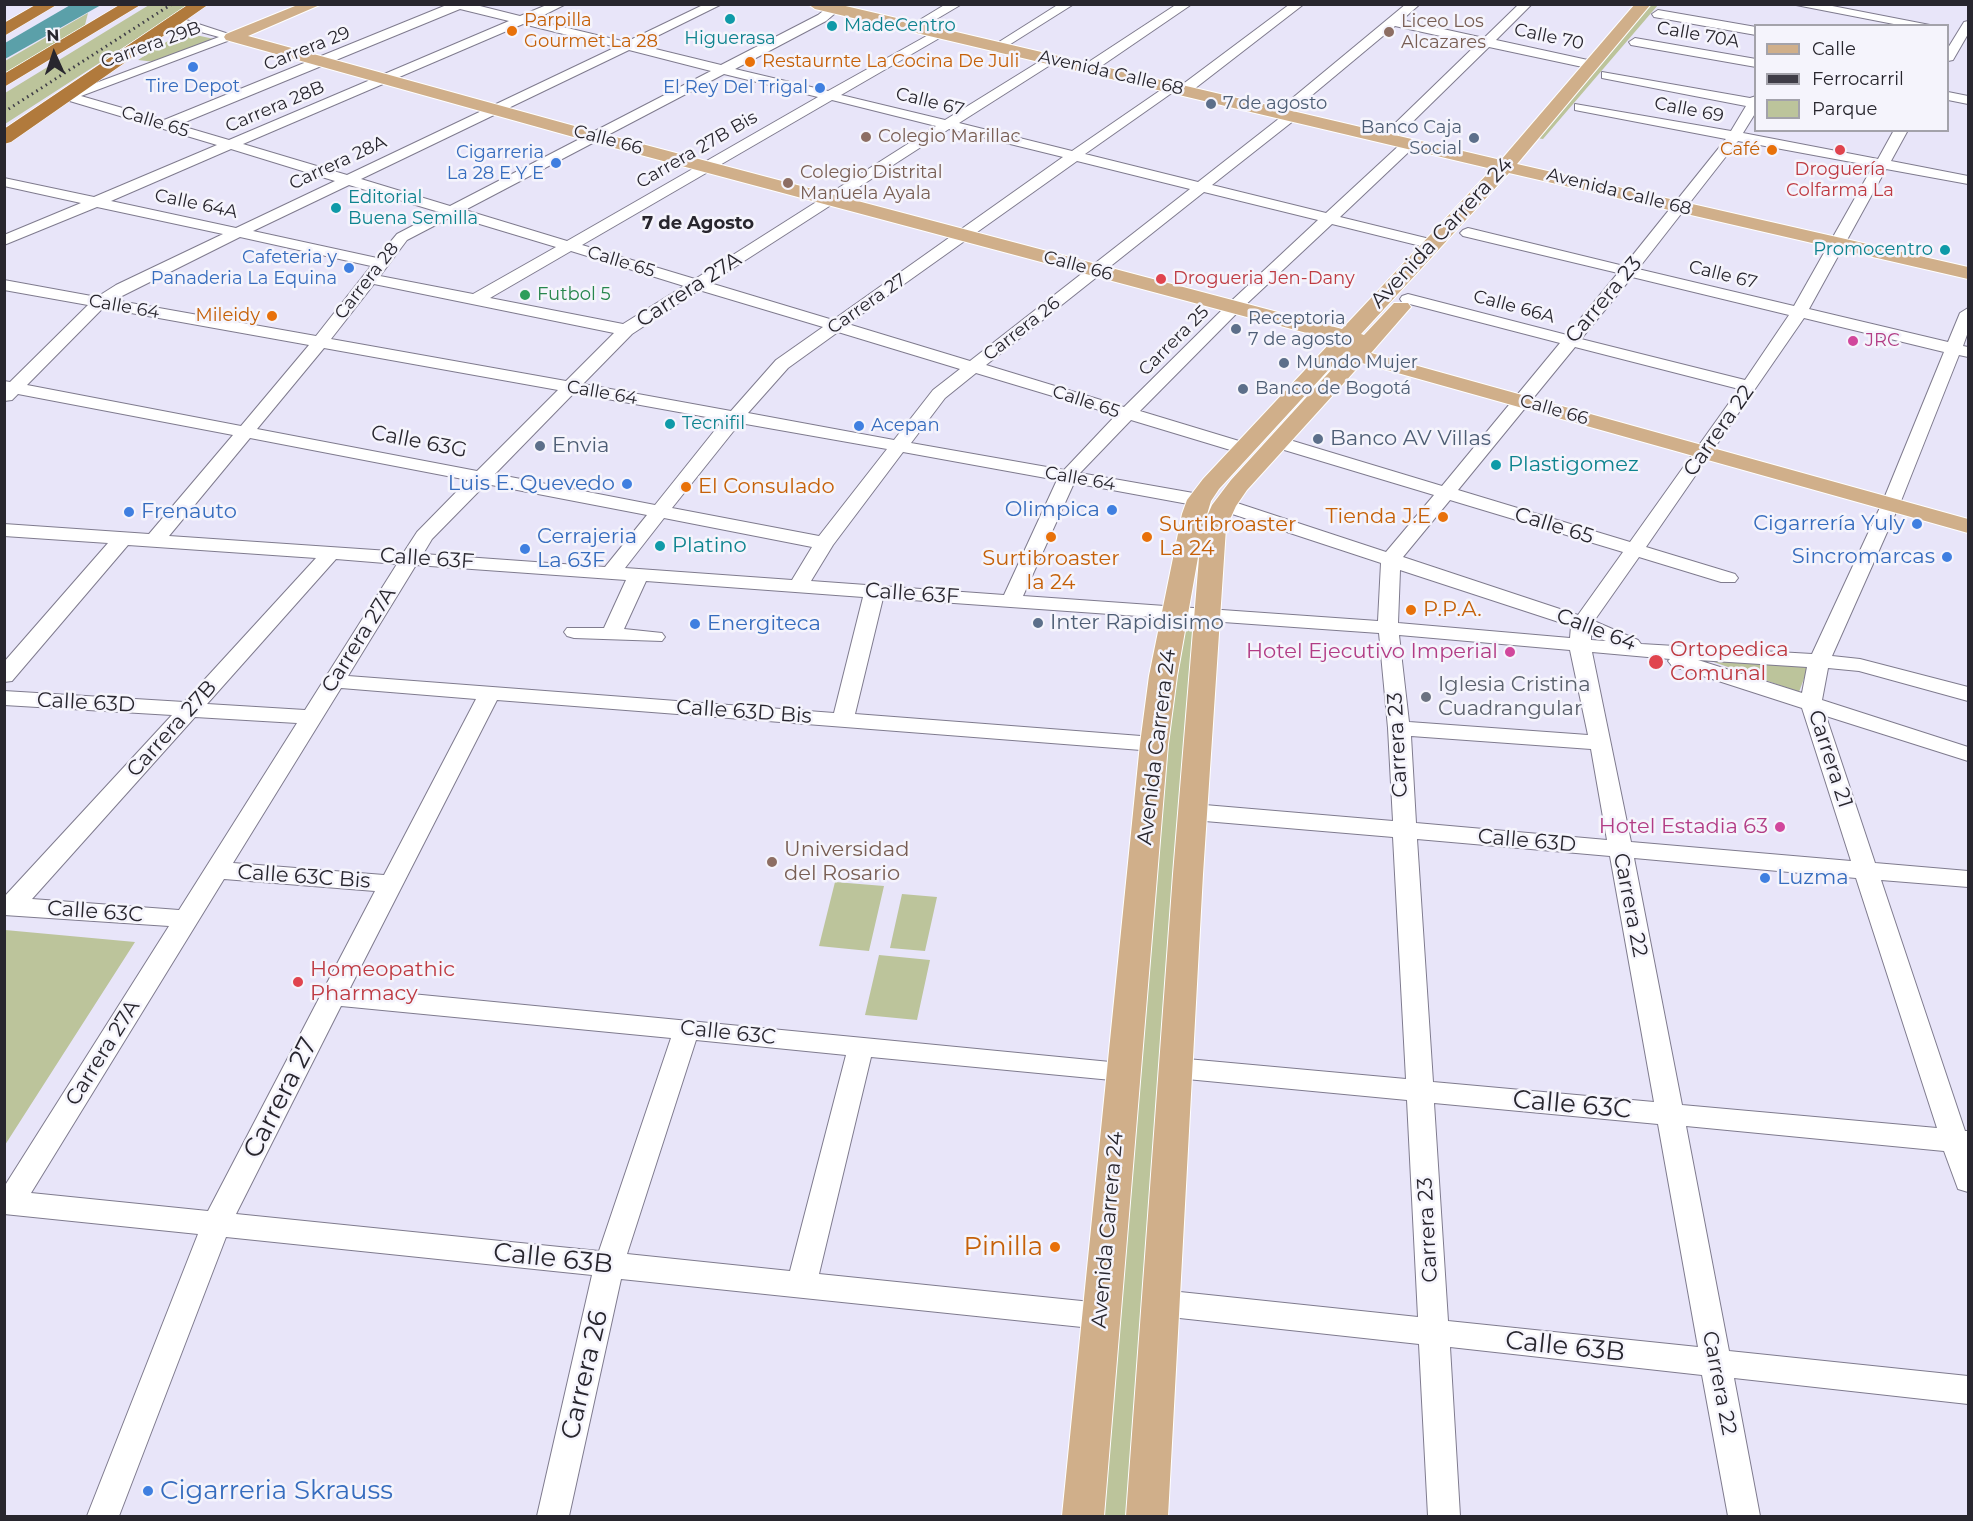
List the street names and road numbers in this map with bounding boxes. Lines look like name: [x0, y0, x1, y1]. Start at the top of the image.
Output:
street label: Carrera 29B: [98, 17, 204, 73]
street label: Calle 70A: [1655, 17, 1741, 53]
street label: Calle 70: [1512, 19, 1586, 55]
street label: Carrera 29: [261, 22, 353, 76]
street label: Avenida Calle 68: [1036, 46, 1186, 100]
street label: Carrera 28B: [222, 76, 328, 138]
street label: Calle 67: [893, 83, 967, 121]
street label: Calle 69: [1652, 93, 1726, 127]
street label: Calle 65: [119, 101, 191, 143]
street label: Carrera 27B Bis: [633, 107, 761, 193]
street label: Calle 66: [571, 120, 645, 160]
street label: Carrera 28A: [286, 131, 390, 195]
street label: Avenida Carrera 24: [1366, 152, 1518, 314]
street label: Avenida Calle 68: [1544, 164, 1694, 220]
street label: Calle 64A: [153, 185, 239, 223]
street label: Carrera 28: [330, 238, 404, 324]
street label: Calle 65: [585, 241, 657, 283]
street label: Calle 66: [1041, 246, 1115, 286]
street label: Carrera 27A: [632, 247, 746, 333]
street label: Carrera 23: [1560, 252, 1648, 348]
street label: Calle 67: [1686, 256, 1760, 294]
street label: Carrera 27: [824, 269, 910, 339]
street label: Calle 66A: [1471, 286, 1557, 328]
street label: Calle 64: [87, 290, 161, 324]
street label: Carrera 26: [979, 292, 1065, 366]
street label: Carrera 25: [1134, 301, 1214, 381]
street label: Calle 64: [565, 376, 639, 410]
street label: Calle 65: [1050, 381, 1122, 423]
street label: Carrera 22: [1678, 381, 1760, 481]
street label: Calle 66: [1517, 390, 1591, 430]
street label: Calle 63G: [369, 420, 469, 464]
street label: Calle 64: [1043, 462, 1117, 496]
street label: Calle 65: [1511, 502, 1597, 550]
street label: Calle 63F: [379, 543, 475, 575]
street label: Calle 63F: [864, 578, 960, 610]
street label: Carrera 27A: [317, 583, 401, 697]
street label: Calle 64: [1553, 603, 1639, 657]
street label: Avenida Carrera 24: [1132, 648, 1182, 846]
street label: Carrera 27B: [122, 675, 222, 783]
street label: Calle 63D: [36, 688, 136, 718]
street label: Carrera 23: [1383, 692, 1413, 798]
street label: Calle 63D Bis: [675, 695, 813, 729]
street label: Carrera 21: [1802, 707, 1858, 811]
street label: Calle 63D: [1477, 824, 1577, 858]
street label: Carrera 22: [1608, 851, 1652, 959]
street label: Calle 63C Bis: [237, 860, 371, 894]
street label: Calle 63C: [46, 896, 144, 928]
street label: Carrera 27A: [61, 996, 145, 1110]
street label: Calle 63C: [679, 1015, 777, 1051]
street label: Carrera 27: [237, 1032, 325, 1164]
street label: Calle 63C: [1511, 1084, 1633, 1126]
street label: Avenida Carrera 24: [1087, 1131, 1129, 1329]
street label: Carrera 23: [1413, 1177, 1443, 1283]
street label: Calle 63B: [492, 1237, 614, 1281]
street label: Carrera 26: [555, 1307, 615, 1443]
street label: Calle 63B: [1504, 1325, 1626, 1369]
street label: Carrera 22: [1697, 1329, 1741, 1437]

